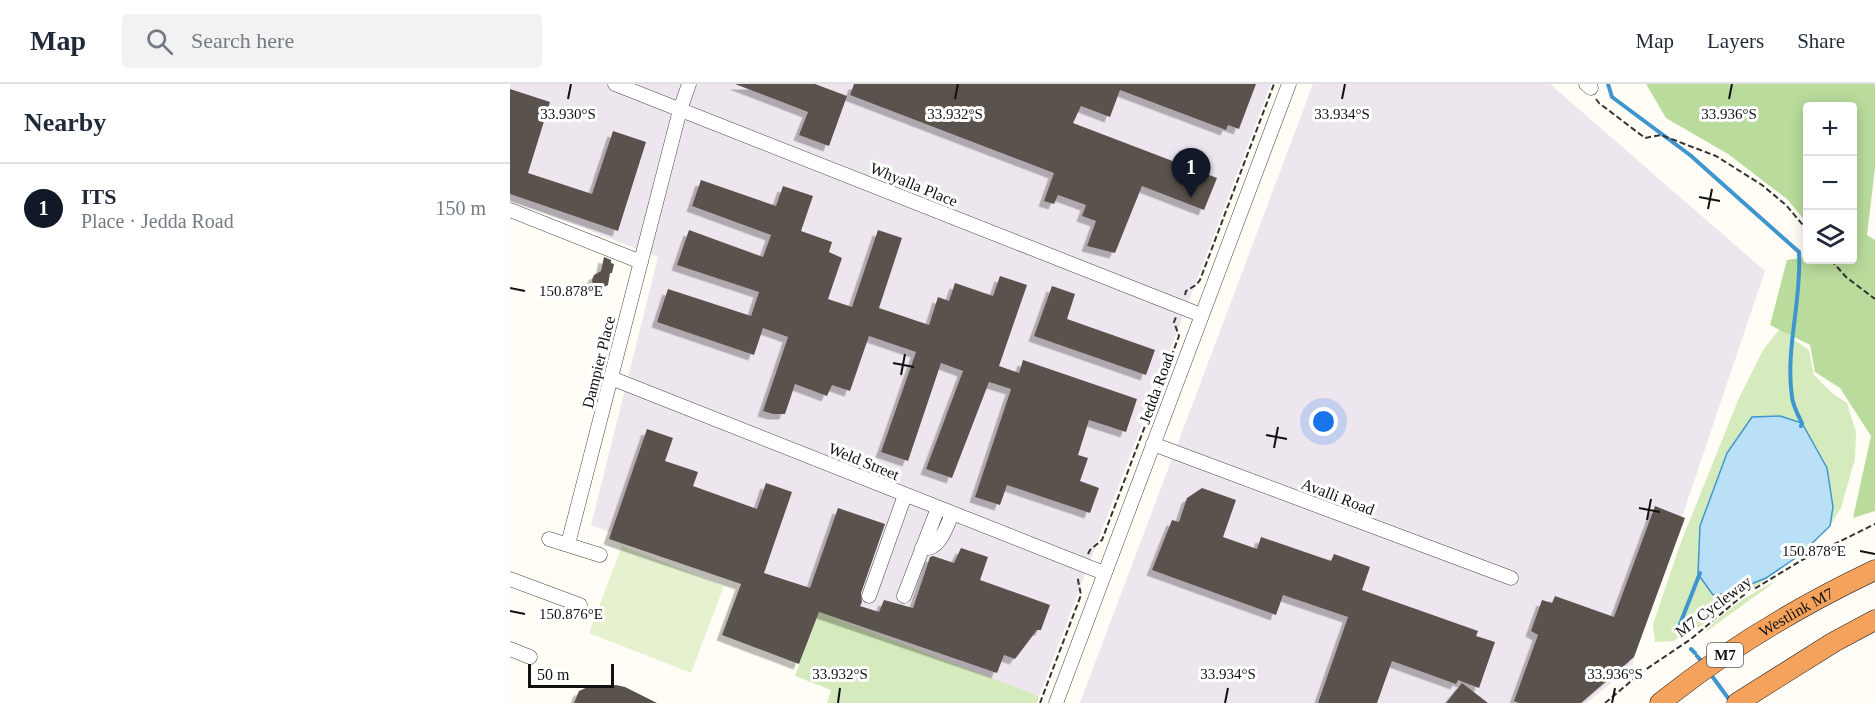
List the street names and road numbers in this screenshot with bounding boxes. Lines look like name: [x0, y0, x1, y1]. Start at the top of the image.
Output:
street label: Whyalla Place: [867, 159, 960, 211]
street label: Dampier Place: [579, 314, 619, 410]
street label: Jedda Road: [1136, 350, 1177, 426]
street label: Weld Street: [826, 440, 902, 484]
street label: Avalli Road: [1299, 475, 1377, 518]
street label: M7 Cycleway: [1672, 572, 1755, 641]
street label: Westlink M7: [1756, 584, 1836, 640]
road number: M7: [1707, 643, 1743, 667]

